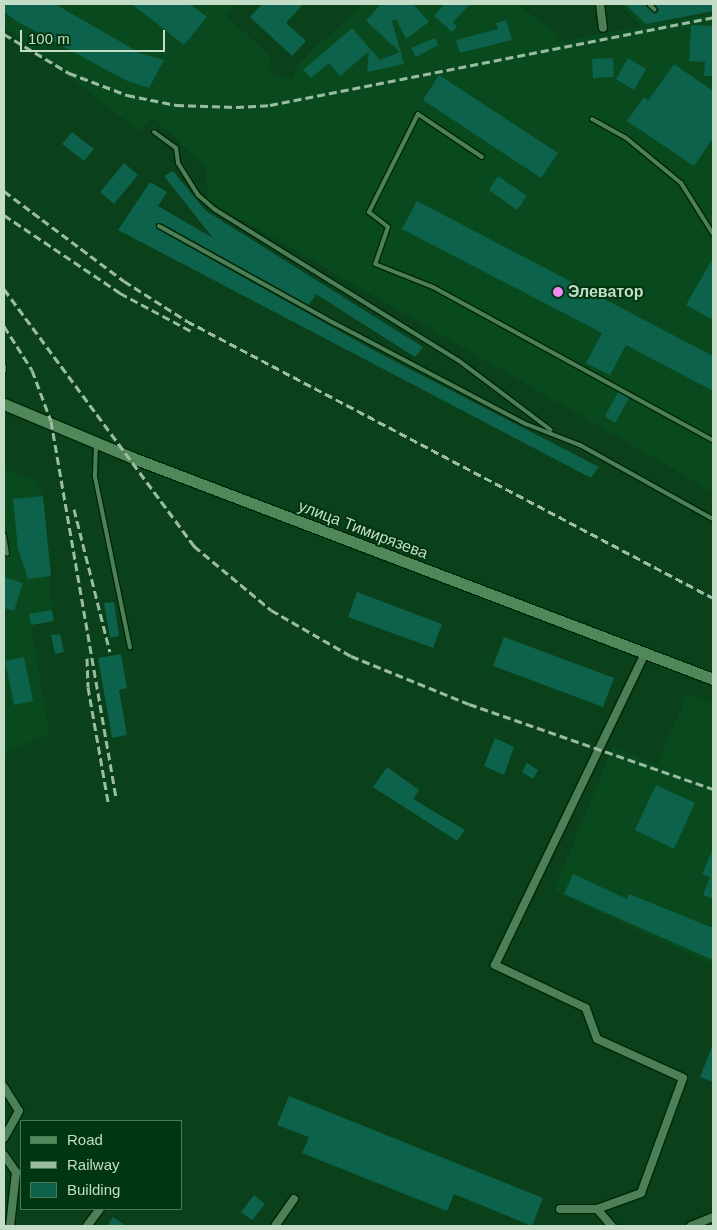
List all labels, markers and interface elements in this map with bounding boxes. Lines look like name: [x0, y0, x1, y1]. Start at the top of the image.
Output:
scale bar: [22, 20, 168, 52]
text: 100 m: [28, 30, 70, 47]
place label: Элеватор: [568, 282, 644, 302]
marker: Элеватор: [552, 286, 564, 298]
street label: улица Тимирязева: [296, 496, 430, 564]
legend: [20, 1120, 182, 1210]
text: Road: [67, 1131, 103, 1148]
text: Railway: [67, 1156, 120, 1173]
text: Building: [67, 1181, 120, 1198]

